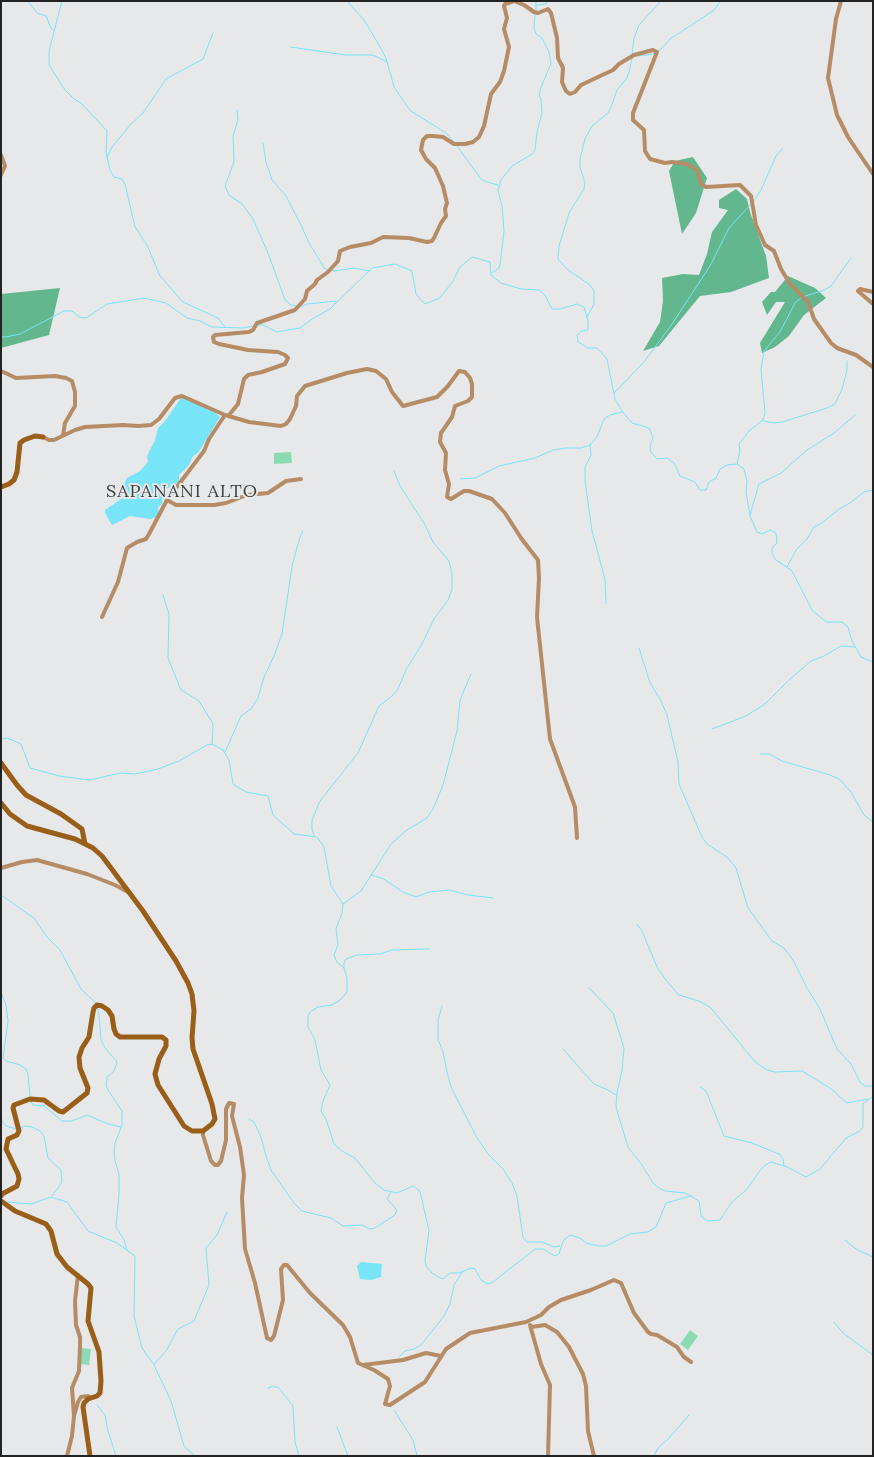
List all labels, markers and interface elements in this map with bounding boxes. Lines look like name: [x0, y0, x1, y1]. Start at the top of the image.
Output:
district label: SAPANANI ALTO: [104, 481, 260, 503]

